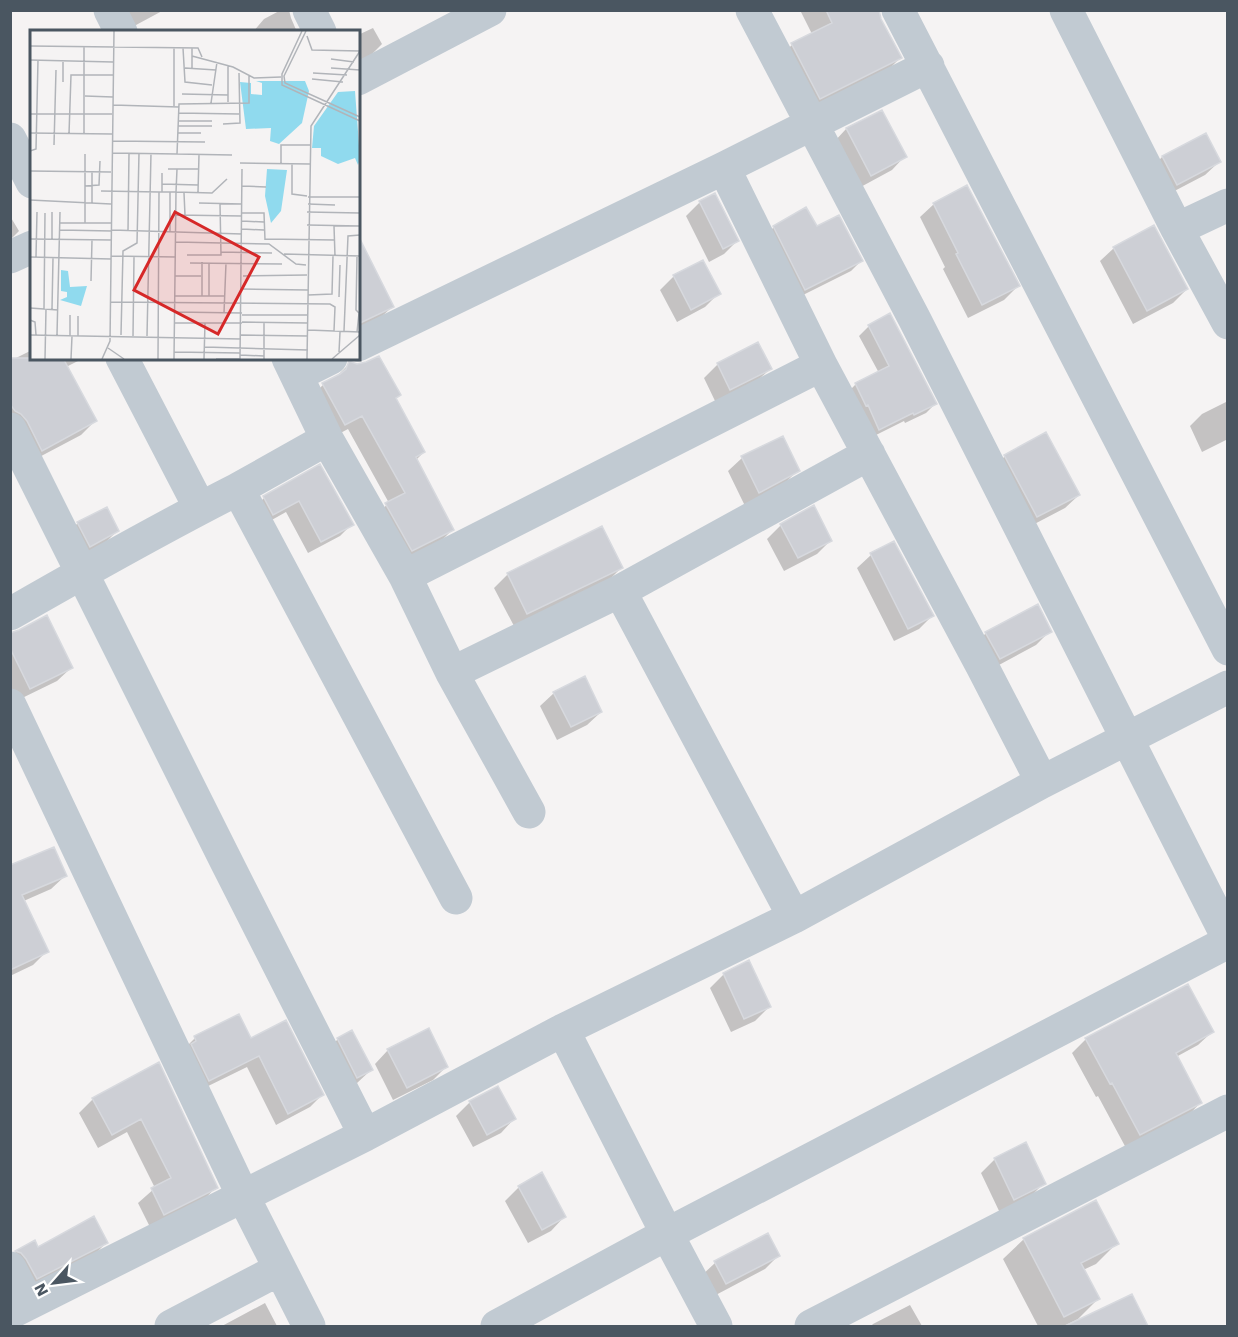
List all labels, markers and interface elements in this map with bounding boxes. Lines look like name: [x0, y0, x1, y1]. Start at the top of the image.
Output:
inset map: [30, 30, 360, 360]
north arrow: [24, 1253, 84, 1313]
text: N: [30, 1280, 52, 1300]

